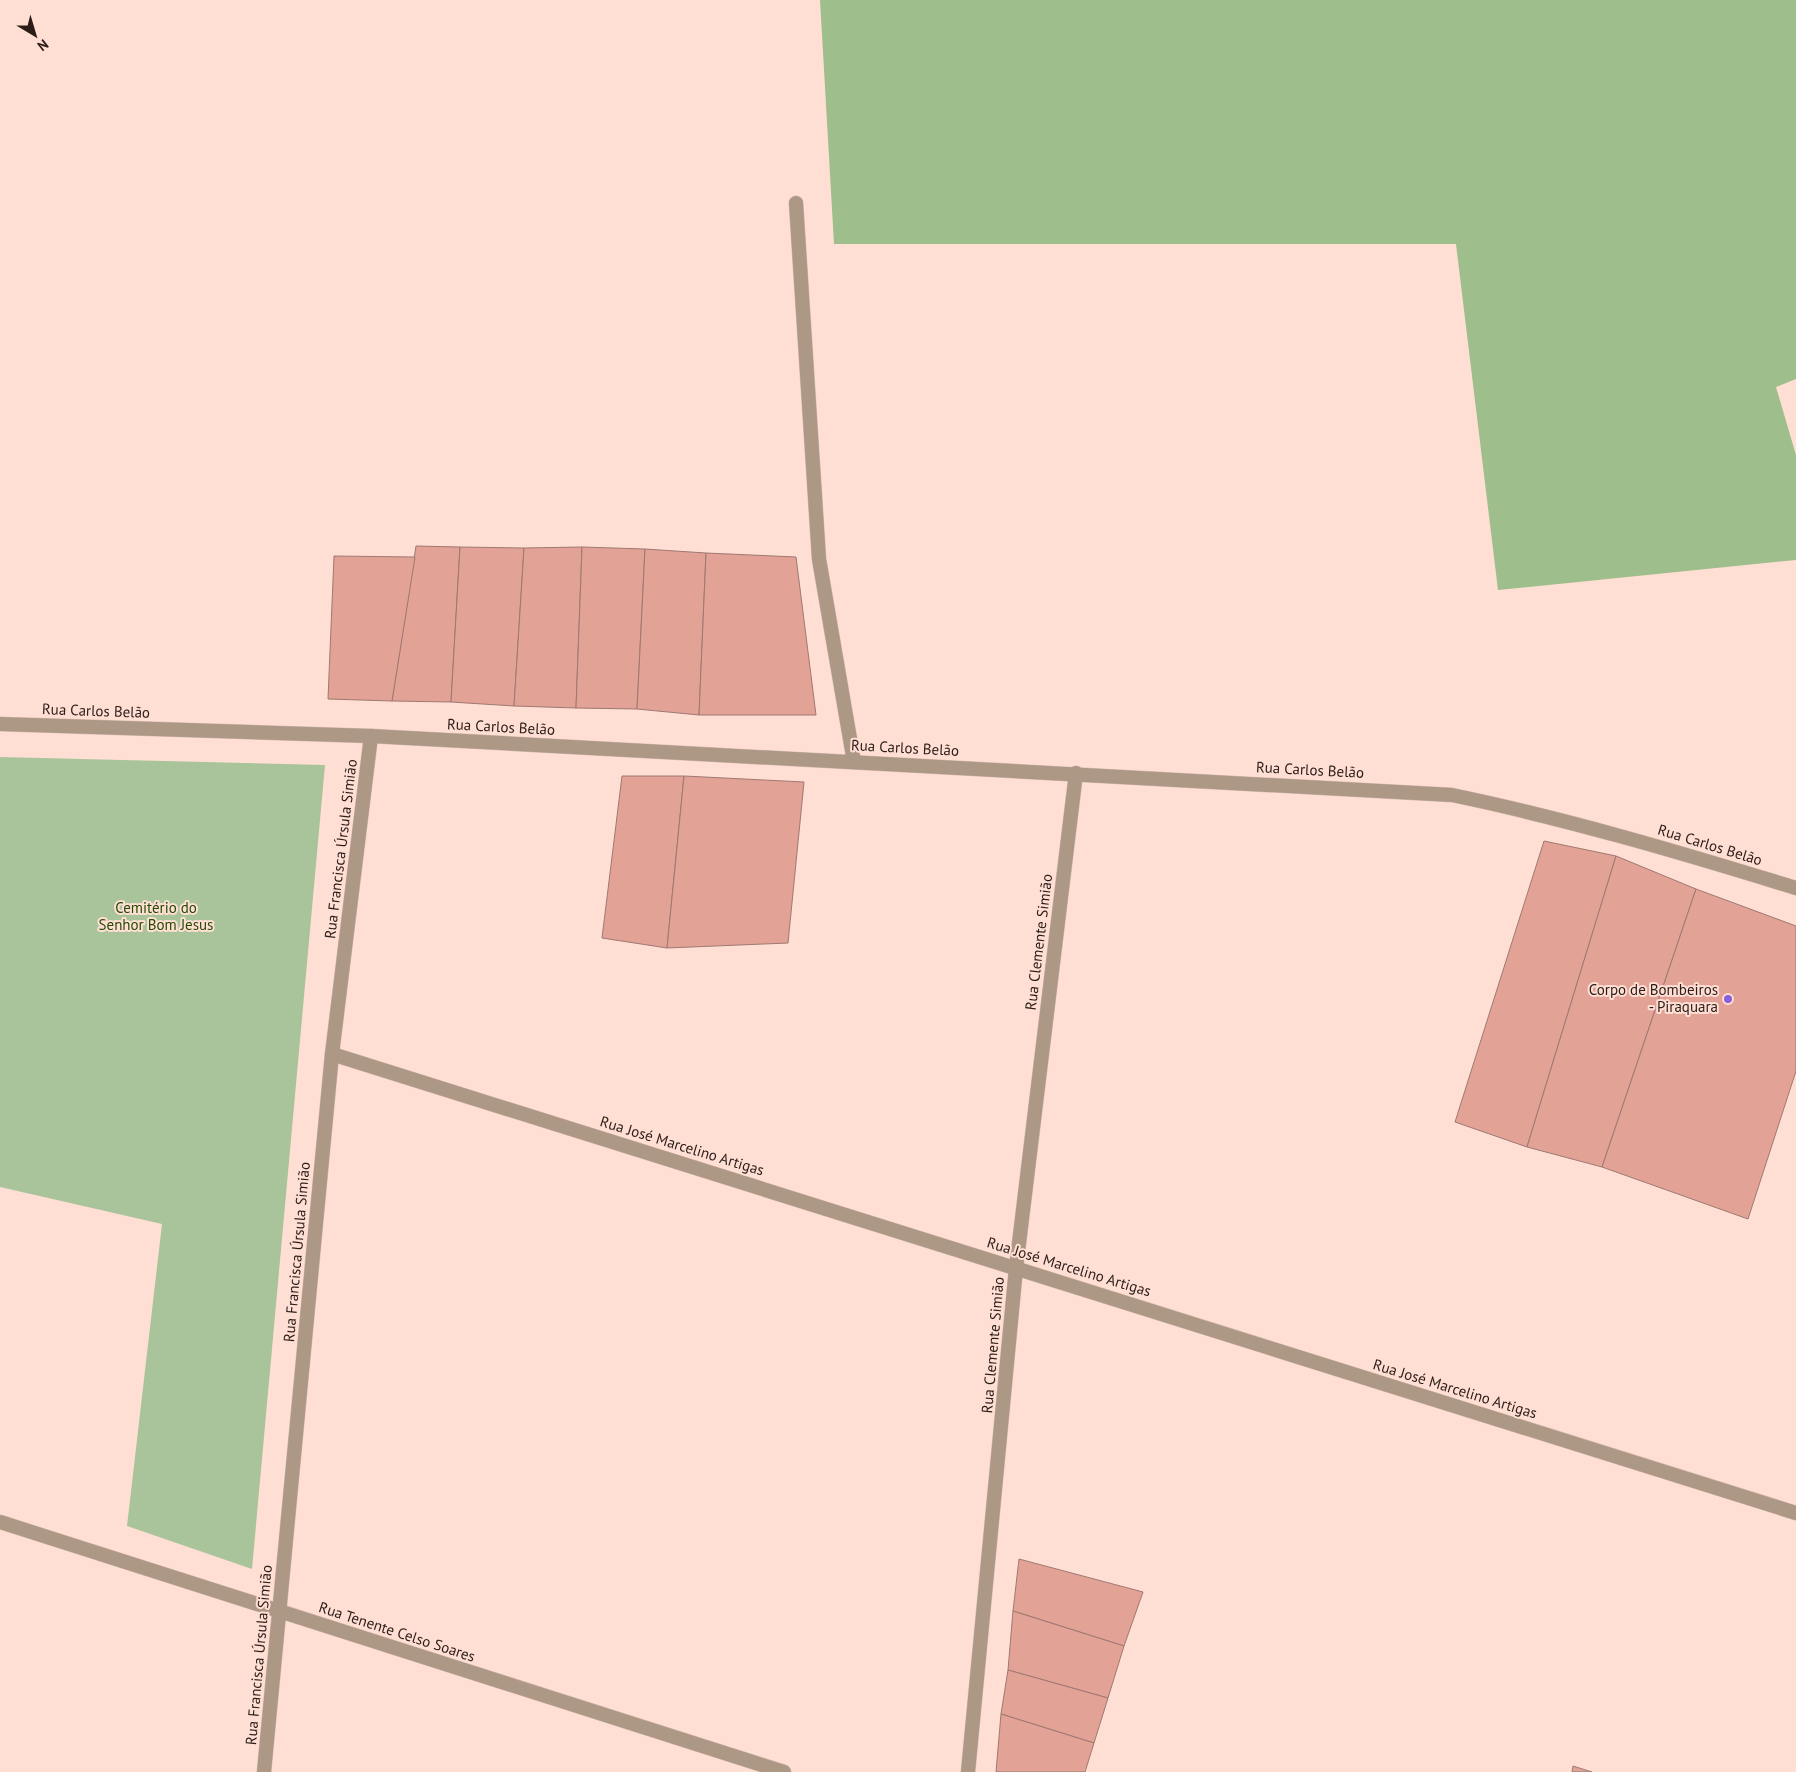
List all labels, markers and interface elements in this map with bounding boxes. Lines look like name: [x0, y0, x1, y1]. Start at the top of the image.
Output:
north arrow: [10, 10, 60, 60]
text: N: [34, 35, 52, 55]
street label: Rua Carlos Belão: [42, 699, 150, 722]
street label: Rua Carlos Belão: [447, 714, 556, 739]
street label: Rua Carlos Belão: [851, 735, 960, 760]
street label: Rua Carlos Belão: [1256, 757, 1365, 782]
street label: Rua Francisca Úrsula Simião: [320, 758, 361, 940]
street label: Rua Carlos Belão: [1656, 820, 1765, 869]
street label: Rua Clemente Simião: [1021, 873, 1056, 1011]
park label: Cemitério do Senhor Bom Jesus: [99, 898, 213, 934]
place label: Corpo de Bombeiros - Piraquara: [1589, 980, 1718, 1016]
marker: Corpo de Bombeiros - Piraquara: [1722, 993, 1734, 1005]
street label: Rua José Marcelino Artigas: [598, 1112, 766, 1180]
street label: Rua Francisca Úrsula Simião: [279, 1161, 314, 1343]
street label: Rua José Marcelino Artigas: [985, 1233, 1153, 1301]
street label: Rua Clemente Simião: [977, 1276, 1008, 1414]
street label: Rua José Marcelino Artigas: [1371, 1355, 1539, 1423]
street label: Rua Francisca Úrsula Simião: [241, 1564, 276, 1746]
street label: Rua Tenente Celso Soares: [317, 1597, 478, 1666]

